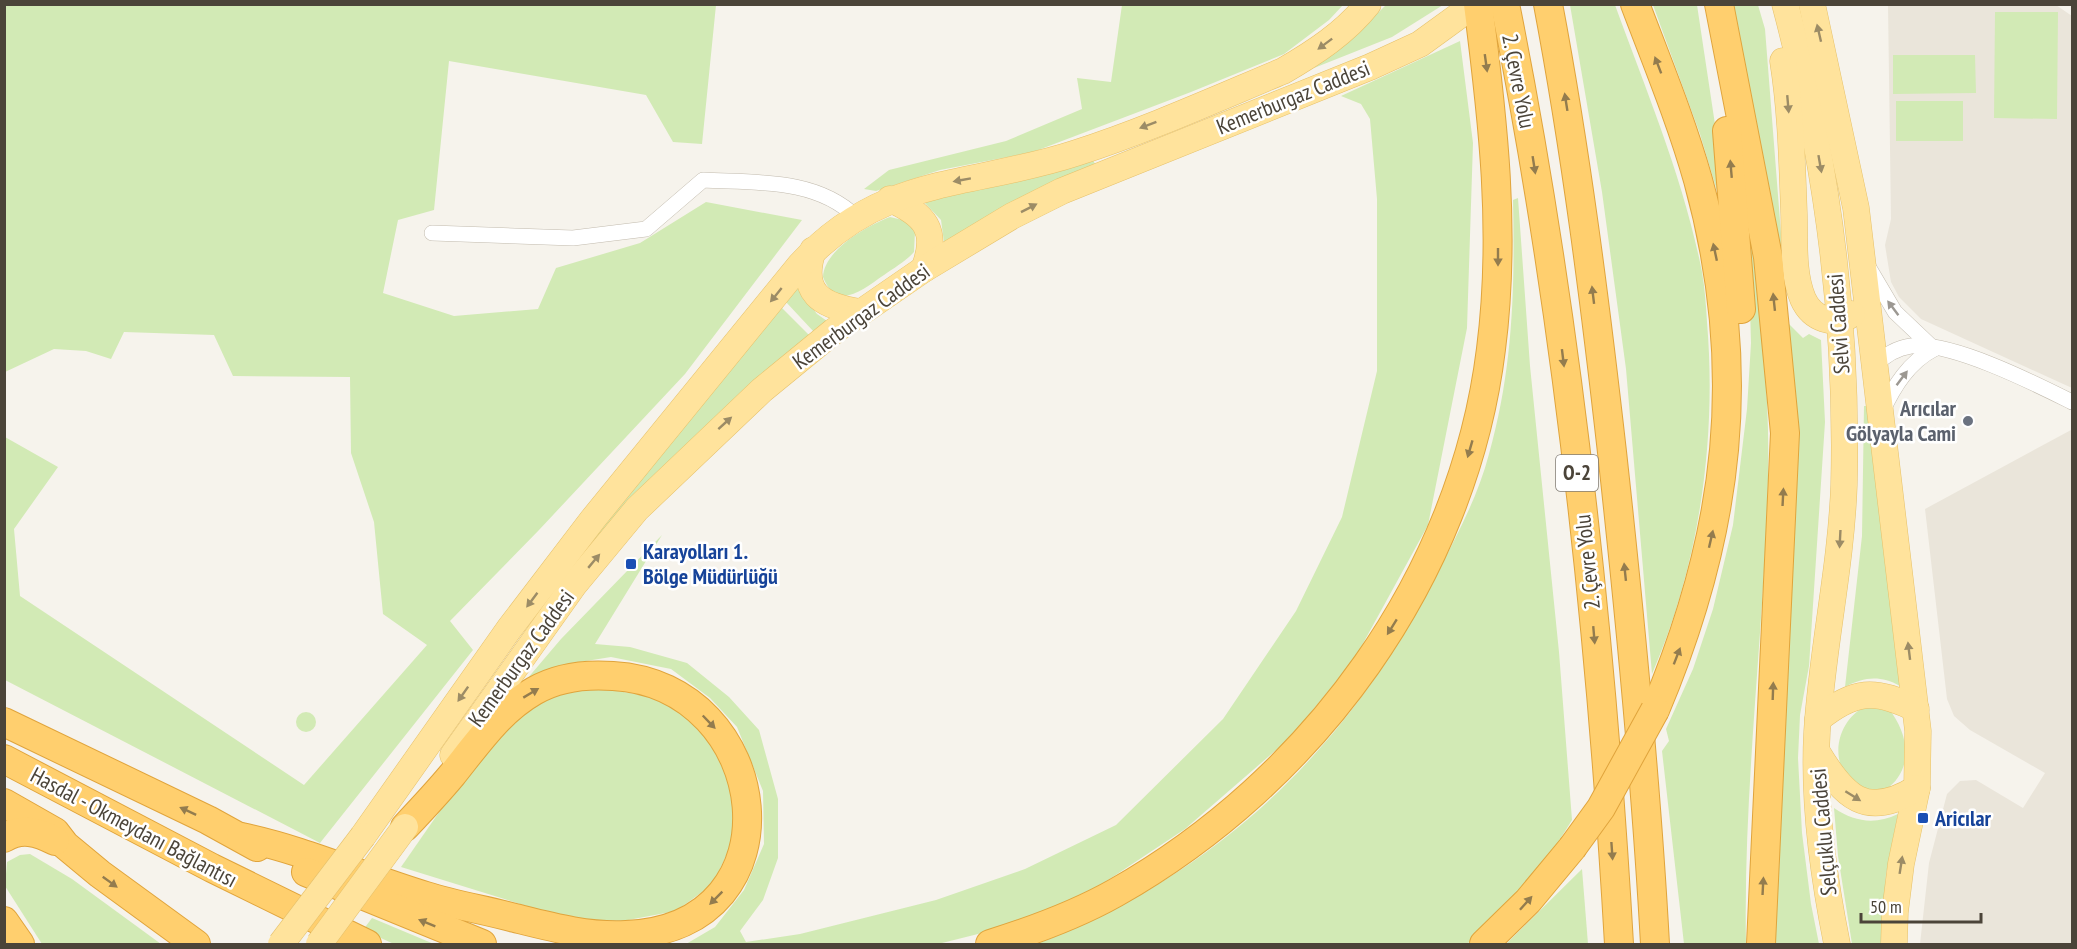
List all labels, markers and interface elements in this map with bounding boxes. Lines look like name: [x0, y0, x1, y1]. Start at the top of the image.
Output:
one-way arrow: [1813, 24, 1823, 43]
street label: 2. Çevre Yolu: [1496, 31, 1542, 131]
one-way arrow: [1318, 38, 1333, 50]
one-way arrow: [1481, 53, 1491, 72]
street label: Kemerburgaz Caddesi: [1212, 54, 1374, 140]
one-way arrow: [1653, 56, 1663, 74]
one-way arrow: [1561, 92, 1570, 111]
one-way arrow: [1783, 94, 1793, 113]
one-way arrow: [1139, 120, 1157, 130]
one-way arrow: [1815, 155, 1824, 174]
one-way arrow: [1530, 156, 1539, 175]
one-way arrow: [1726, 160, 1736, 179]
one-way arrow: [952, 176, 971, 185]
one-way arrow: [1020, 203, 1037, 213]
one-way arrow: [1710, 242, 1719, 261]
one-way arrow: [1493, 247, 1503, 266]
street label: Kemerburgaz Caddesi: [787, 257, 935, 375]
street label: Selvi Caddesi: [1821, 273, 1855, 375]
one-way arrow: [1588, 286, 1598, 305]
one-way arrow: [769, 287, 782, 303]
one-way arrow: [1769, 293, 1779, 312]
one-way arrow: [1887, 300, 1899, 316]
one-way arrow: [1558, 349, 1568, 368]
one-way arrow: [1895, 370, 1908, 386]
place label: Arıcılar Gölyayla Cami: [1846, 394, 1957, 447]
marker: Arıcılar Gölyayla Cami: [1961, 414, 1975, 428]
one-way arrow: [717, 417, 732, 430]
one-way arrow: [1465, 440, 1474, 458]
road number: O-2: [1556, 455, 1598, 491]
one-way arrow: [1779, 487, 1788, 506]
street label: 2. Çevre Yolu: [1568, 513, 1606, 611]
one-way arrow: [1707, 530, 1717, 548]
one-way arrow: [1836, 530, 1845, 549]
place label: Karayolları 1. Bölge Müdürlüğü: [643, 537, 778, 590]
one-way arrow: [587, 554, 600, 569]
marker: Karayolları 1. Bölge Müdürlüğü: [624, 557, 638, 571]
one-way arrow: [1620, 563, 1630, 582]
street label: Kemerburgaz Caddesi: [462, 584, 580, 732]
one-way arrow: [526, 591, 538, 607]
one-way arrow: [1386, 619, 1397, 635]
one-way arrow: [1589, 626, 1599, 645]
one-way arrow: [1904, 642, 1913, 661]
one-way arrow: [1673, 647, 1682, 665]
one-way arrow: [1769, 682, 1778, 701]
one-way arrow: [458, 686, 469, 702]
one-way arrow: [523, 688, 539, 699]
one-way arrow: [701, 714, 715, 728]
street label: Hasdal - Okmeydanı Bağlantısı: [26, 761, 242, 893]
street label: Selçuklu Caddesi: [1803, 767, 1843, 897]
one-way arrow: [1845, 791, 1861, 802]
place label: Aricılar: [1934, 804, 1992, 832]
one-way arrow: [180, 807, 197, 816]
marker: Aricılar: [1916, 811, 1930, 825]
one-way arrow: [1607, 841, 1617, 860]
one-way arrow: [1897, 856, 1906, 875]
one-way arrow: [102, 876, 118, 888]
one-way arrow: [1759, 877, 1768, 896]
scale bar: [1861, 886, 1981, 924]
one-way arrow: [709, 890, 723, 905]
text: 50 m: [1870, 895, 1902, 918]
one-way arrow: [1518, 896, 1532, 910]
one-way arrow: [418, 918, 436, 927]

